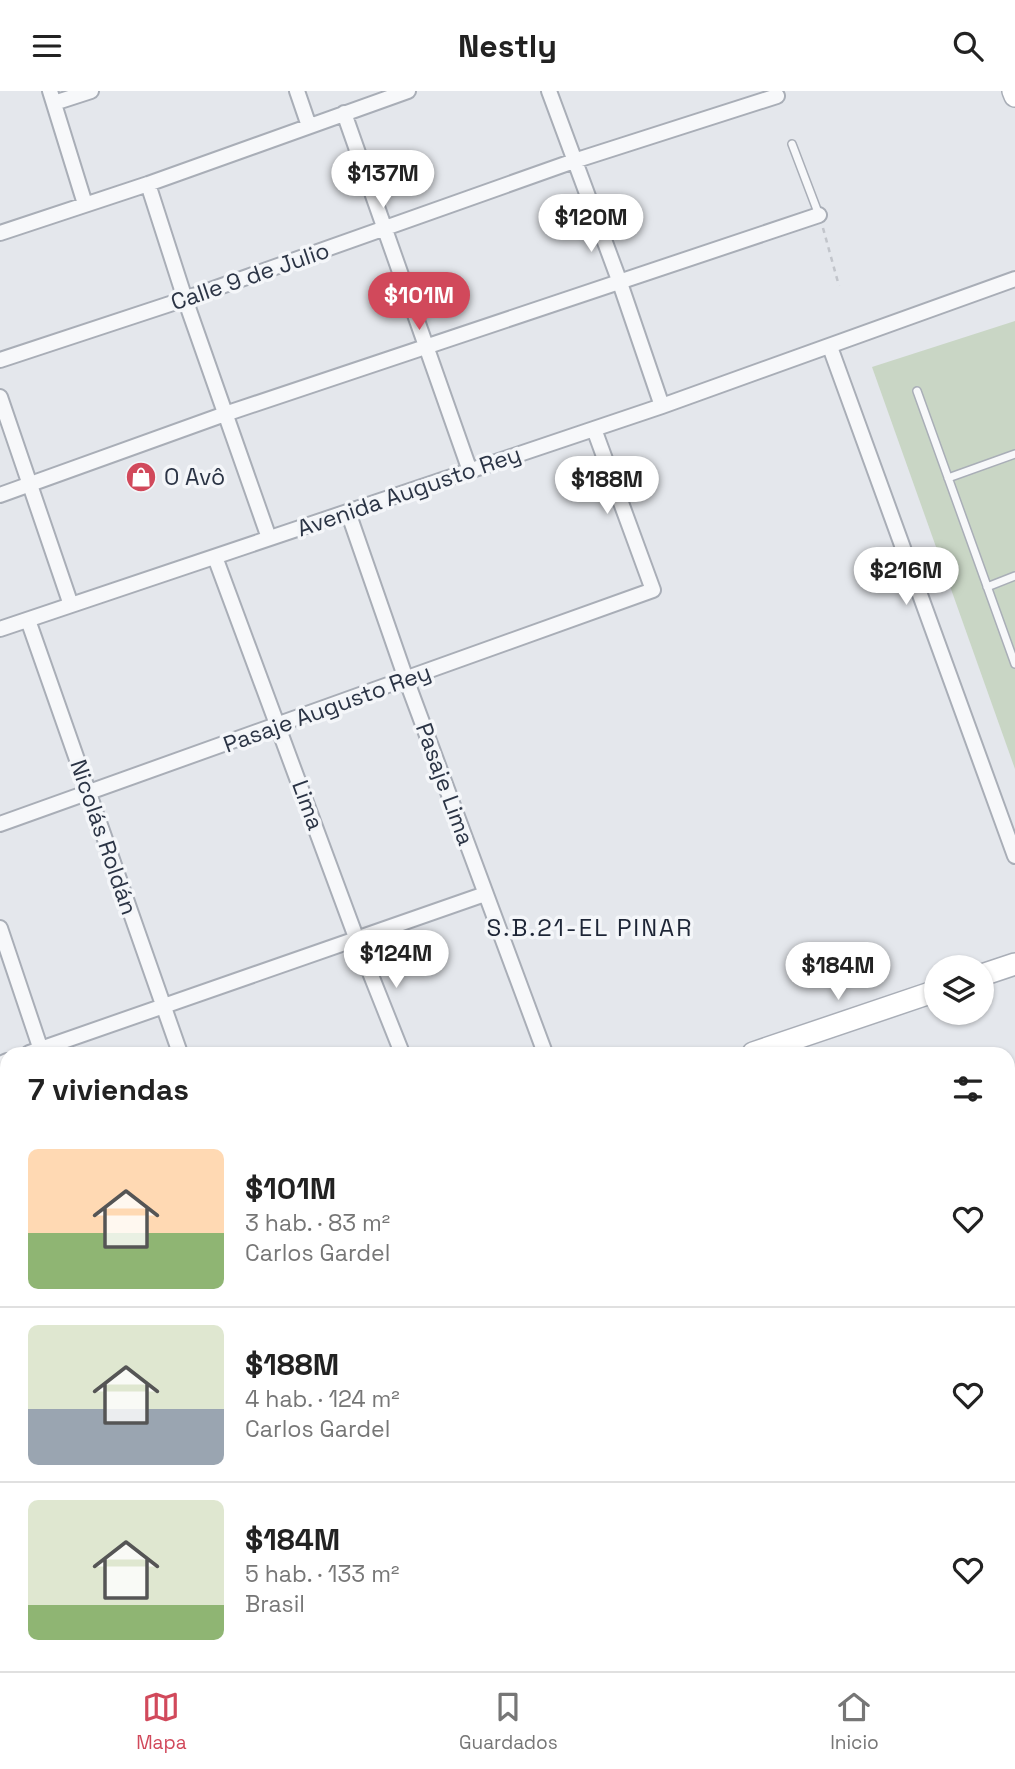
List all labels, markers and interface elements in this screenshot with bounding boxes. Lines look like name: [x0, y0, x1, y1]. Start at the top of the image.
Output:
text: Nestly: [458, 26, 557, 66]
icon: menu: [28, 27, 66, 65]
icon: search: [949, 27, 987, 65]
pin: $137M: [334, 151, 432, 210]
text: $137M: [347, 158, 419, 188]
pin: $120M: [542, 195, 640, 254]
text: $120M: [554, 202, 628, 232]
street label: Calle 9 de Julio: [167, 235, 333, 317]
pin: $101M: [370, 273, 468, 332]
text: $101M: [384, 280, 454, 310]
street label: Avenida Augusto Rey: [293, 439, 525, 543]
pin: $188M: [558, 457, 656, 516]
shop icon: O Avô: [124, 460, 158, 494]
place label: O Avô: [164, 462, 225, 492]
text: $188M: [571, 464, 643, 494]
pin: $216M: [857, 547, 955, 607]
text: $216M: [870, 555, 942, 585]
street label: Pasaje Augusto Rey: [219, 657, 435, 759]
street label: Pasaje Lima: [409, 719, 481, 849]
street label: Nicolás Roldán: [63, 755, 145, 919]
street label: Lima: [285, 776, 331, 834]
district label: S.B.21-EL PINAR: [487, 912, 693, 943]
pin: $124M: [347, 930, 445, 990]
text: $124M: [360, 938, 432, 968]
pin: $184M: [789, 943, 887, 1002]
text: $184M: [801, 950, 875, 980]
map controls: [924, 955, 994, 1025]
button: layers: [924, 955, 994, 1025]
text: 7 viviendas: [28, 1070, 189, 1109]
icon: filters: [949, 1070, 987, 1108]
text: $101M: [245, 1169, 336, 1208]
icon: home: [84, 1177, 168, 1261]
icon: heart: [949, 1200, 987, 1238]
text: 3 hab. · 83 m²: [245, 1208, 390, 1238]
text: Carlos Gardel: [245, 1238, 390, 1268]
text: $188M: [245, 1345, 339, 1384]
icon: home: [84, 1353, 168, 1437]
icon: heart: [949, 1376, 987, 1414]
text: 4 hab. · 124 m²: [245, 1384, 400, 1414]
text: Carlos Gardel: [245, 1414, 390, 1444]
text: $184M: [245, 1520, 340, 1559]
icon: home: [84, 1528, 168, 1612]
icon: heart: [949, 1551, 987, 1589]
text: 5 hab. · 133 m²: [245, 1559, 399, 1589]
text: Brasil: [245, 1589, 305, 1619]
tab: Mapa: [136, 1688, 187, 1755]
tab: Guardados: [459, 1688, 558, 1755]
tab: Inicio: [830, 1688, 879, 1755]

